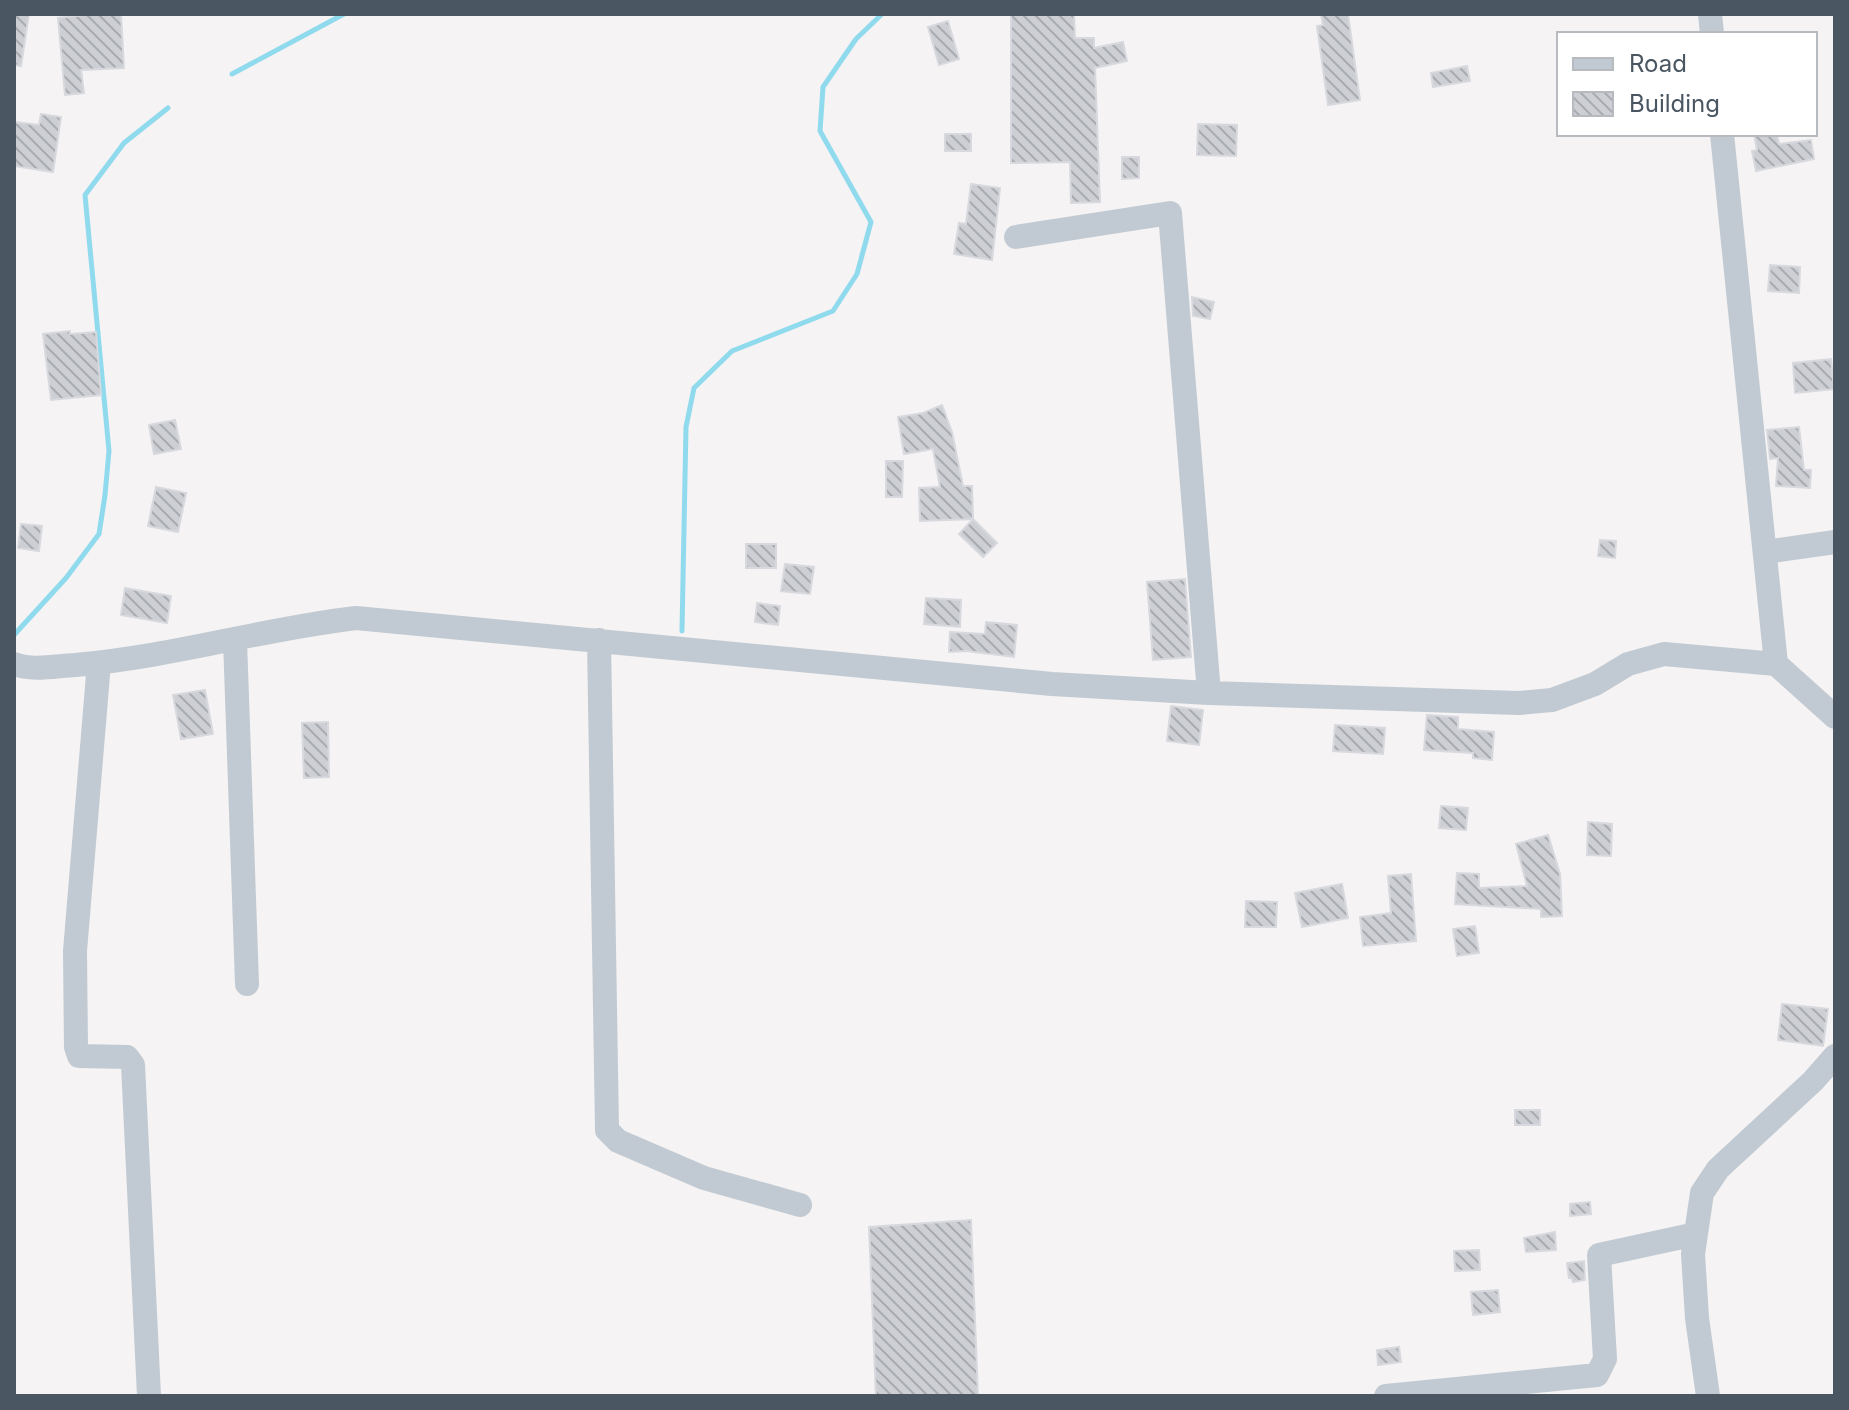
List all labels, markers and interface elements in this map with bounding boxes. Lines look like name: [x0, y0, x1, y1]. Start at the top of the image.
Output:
legend: [1557, 32, 1817, 136]
text: Road: [1629, 49, 1687, 78]
text: Building: [1629, 89, 1720, 118]

